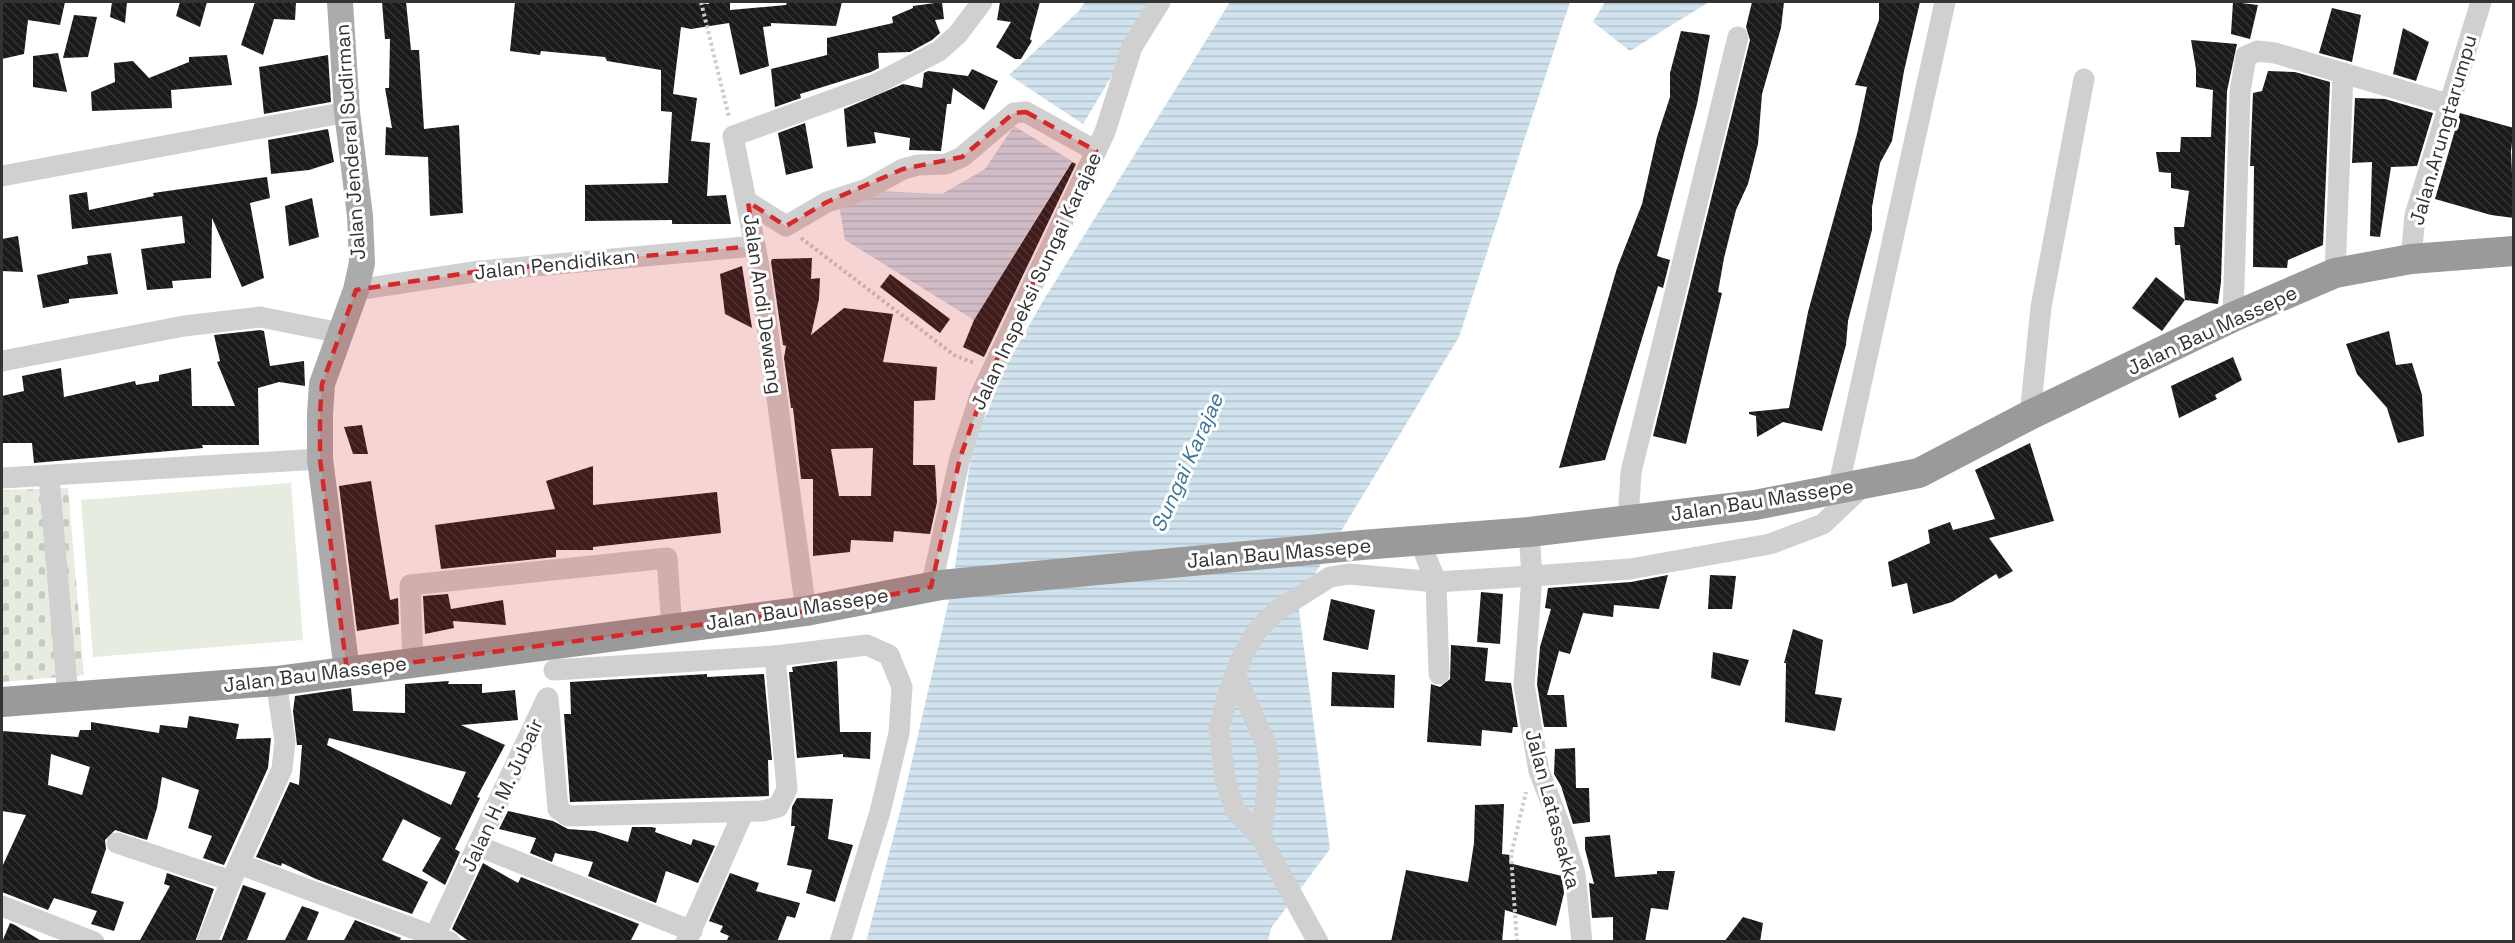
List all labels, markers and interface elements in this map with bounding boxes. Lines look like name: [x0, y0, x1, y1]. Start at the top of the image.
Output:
street label: Jalan Jenderal Sudirman: [329, 23, 371, 261]
street label: Jalan.Arungtarumpu: [2403, 32, 2483, 228]
street label: Jalan Inspeksi Sungai Karajae: [965, 148, 1107, 414]
street label: Jalan Andi Dewang: [737, 212, 789, 396]
street label: Jalan Pendidikan: [473, 243, 637, 285]
street label: Jalan Bau Massepe: [2123, 279, 2301, 381]
water label: Sungai Karajae: [1144, 388, 1230, 536]
street label: Jalan Bau Massepe: [1669, 473, 1855, 527]
street label: Jalan Bau Massepe: [1186, 532, 1372, 574]
street label: Jalan Bau Massepe: [704, 582, 890, 636]
street label: Jalan Bau Massepe: [222, 650, 408, 698]
street label: Jalan H. M. Jubair: [455, 714, 549, 876]
street label: Jalan Latassakka: [1519, 726, 1587, 892]

